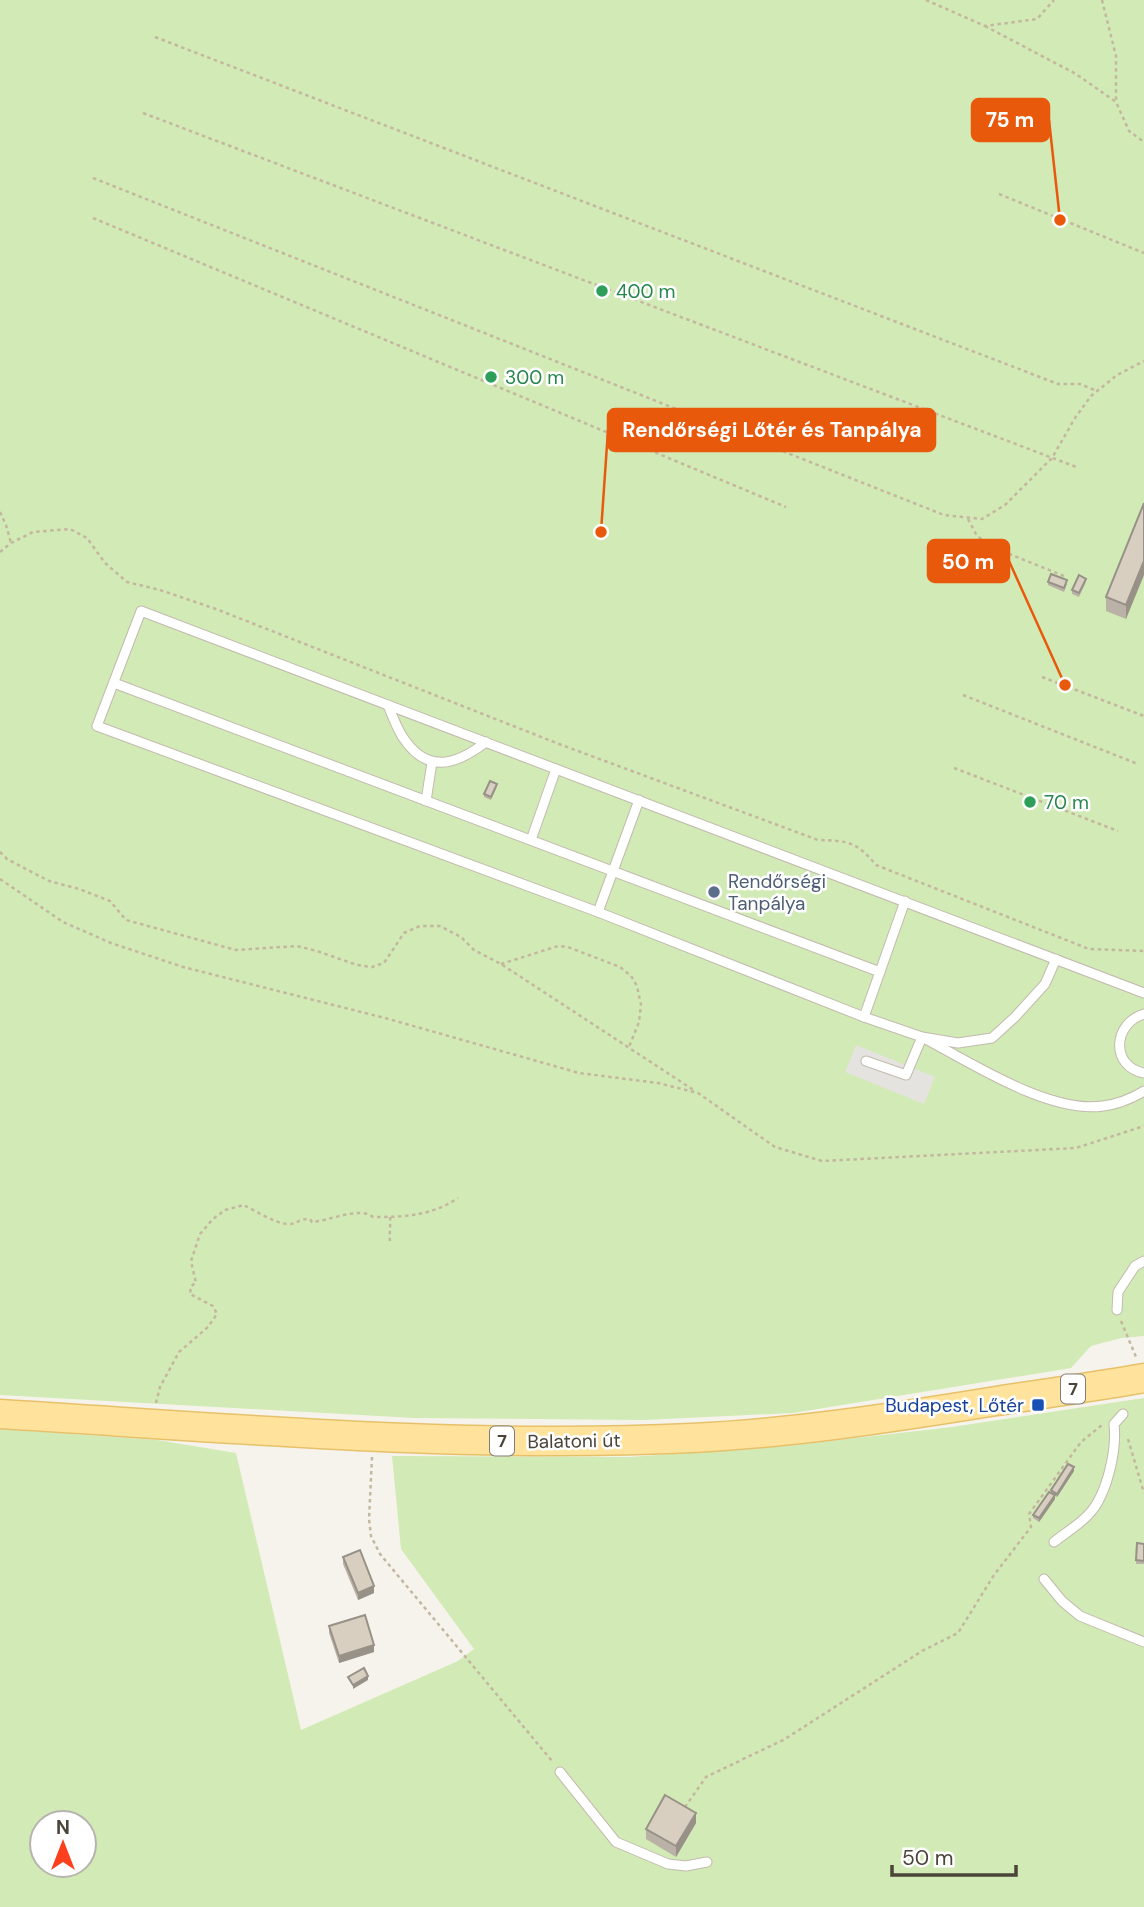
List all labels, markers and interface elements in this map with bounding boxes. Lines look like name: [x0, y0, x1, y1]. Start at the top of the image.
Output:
callout: 75 m: [972, 99, 1049, 141]
text: 75 m: [986, 106, 1034, 134]
place label: 400 m: [616, 279, 676, 304]
marker: 400 m: [594, 283, 610, 299]
place label: 300 m: [505, 365, 564, 390]
marker: 300 m: [483, 369, 499, 385]
callout: Rendőrségi Lőtér és Tanpálya: [608, 409, 935, 451]
text: Rendőrségi Lőtér és Tanpálya: [622, 416, 922, 444]
callout: 50 m: [928, 540, 1009, 582]
text: 50 m: [942, 548, 994, 576]
place label: 70 m: [1044, 790, 1089, 815]
marker: 70 m: [1022, 794, 1038, 810]
place label: Rendőrségi Tanpálya: [728, 869, 826, 916]
marker: Rendőrségi Tanpálya: [706, 884, 722, 900]
road number: 7: [1061, 1374, 1085, 1404]
place label: Budapest, Lőtér: [885, 1393, 1024, 1418]
marker: Budapest, Lőtér: [1030, 1397, 1046, 1413]
road number: 7: [490, 1426, 514, 1456]
street label: Balatoni út: [527, 1428, 621, 1454]
north arrow: [28, 1809, 98, 1879]
text: N: [56, 1815, 70, 1840]
scale bar: [892, 1834, 1016, 1878]
text: 50 m: [902, 1844, 953, 1872]

